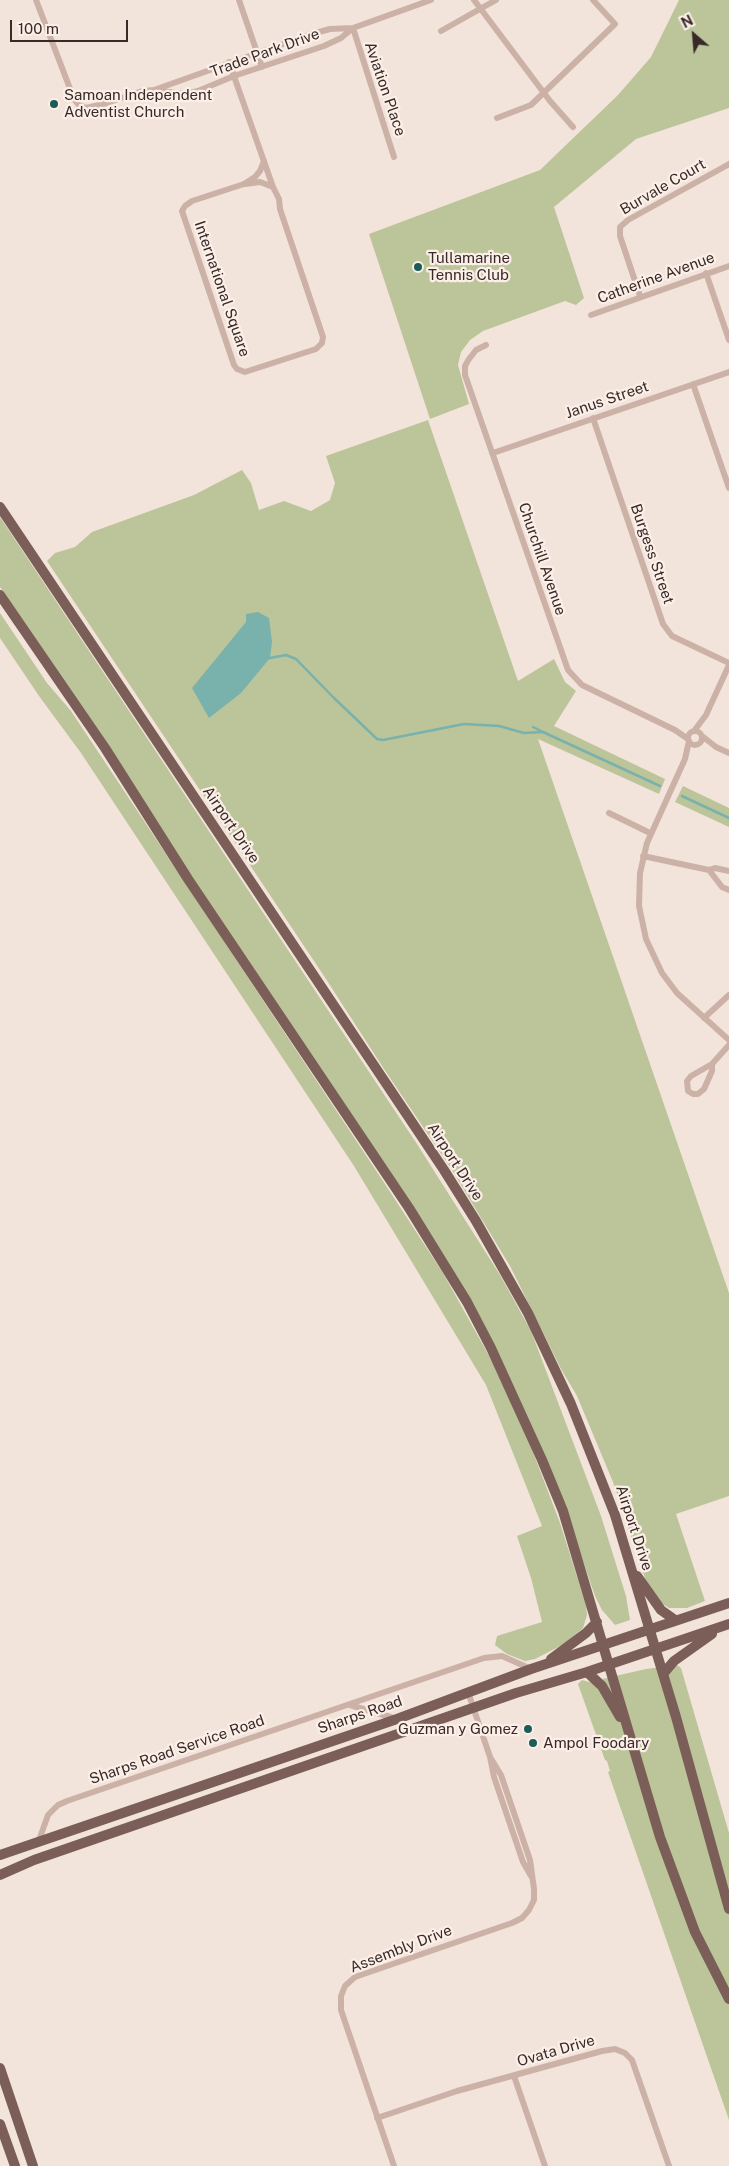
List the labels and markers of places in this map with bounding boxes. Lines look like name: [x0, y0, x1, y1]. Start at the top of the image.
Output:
place label: Samoan Independent Adventist Church: [64, 86, 212, 121]
marker: Samoan Independent Adventist Church: [48, 98, 60, 110]
place label: Tullamarine Tennis Club: [428, 249, 510, 284]
marker: Tullamarine Tennis Club: [412, 261, 424, 273]
place label: Guzman y Gomez: [398, 1720, 518, 1738]
marker: Guzman y Gomez: [522, 1723, 534, 1735]
place label: Ampol Foodary: [543, 1734, 649, 1752]
marker: Ampol Foodary: [527, 1737, 539, 1749]

